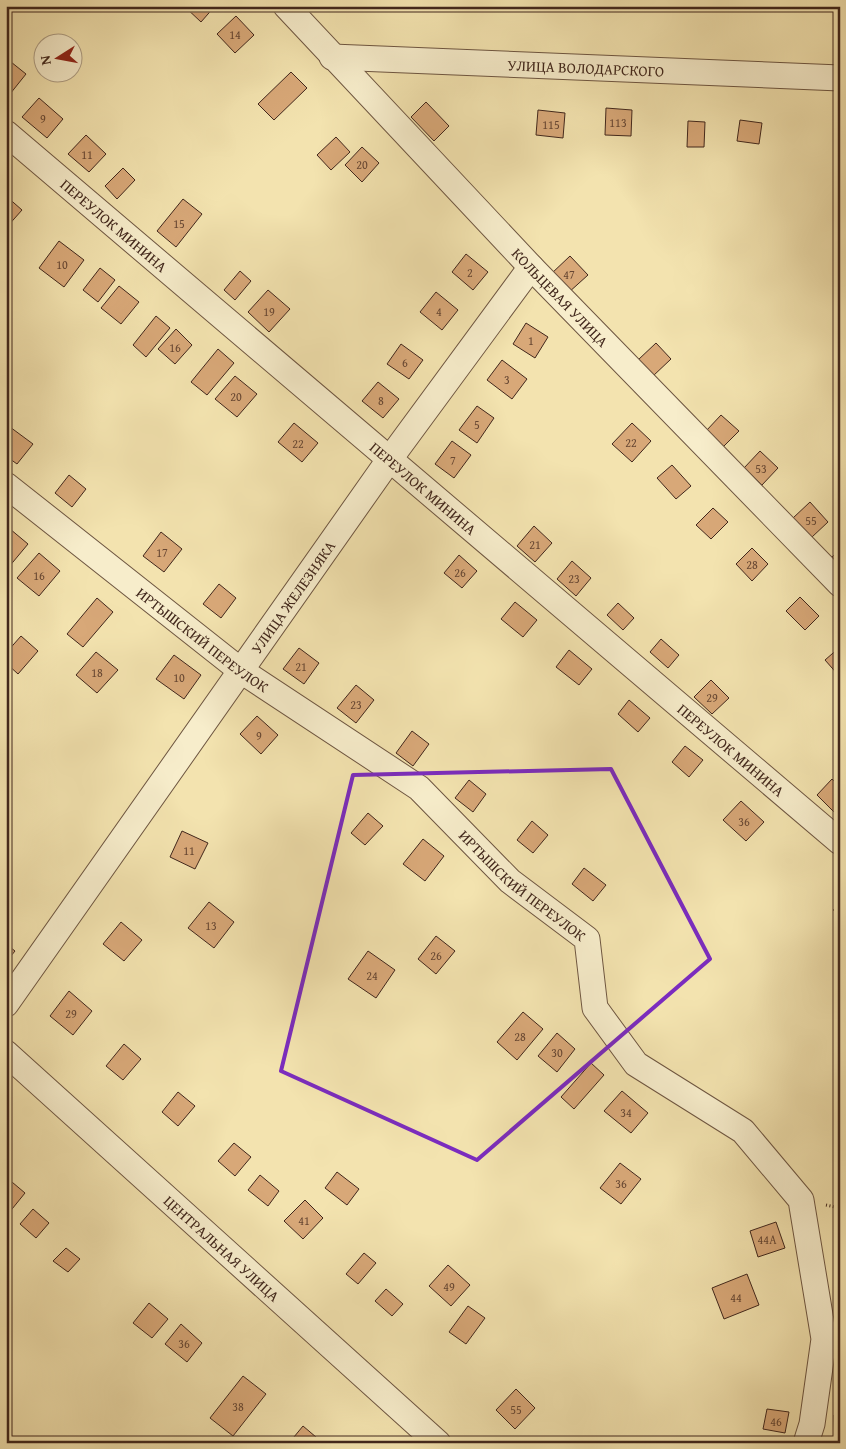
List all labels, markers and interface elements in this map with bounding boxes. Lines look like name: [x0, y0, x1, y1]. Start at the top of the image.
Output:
house number: 14: [229, 26, 241, 43]
north arrow: [32, 32, 82, 82]
text: N: [34, 53, 56, 67]
street label: УЛИЦА ВОЛОДАРСКОГО: [507, 54, 665, 81]
house number: 9: [40, 110, 46, 127]
house number: 113: [609, 114, 627, 131]
house number: 115: [542, 116, 560, 133]
house number: 11: [81, 146, 93, 163]
house number: 20: [356, 156, 368, 173]
street label: ПЕРЕУЛОК МИНИНА: [56, 173, 172, 276]
house number: 15: [173, 215, 185, 232]
street label: КОЛЬЦЕВАЯ УЛИЦА: [507, 243, 614, 351]
house number: 10: [56, 256, 68, 273]
house number: 2: [467, 264, 473, 281]
house number: 47: [563, 266, 575, 283]
house number: 19: [263, 303, 275, 320]
house number: 4: [436, 303, 442, 320]
house number: 1: [528, 332, 534, 349]
house number: 16: [169, 339, 181, 356]
house number: 6: [402, 354, 408, 371]
house number: 3: [504, 371, 510, 388]
house number: 20: [230, 388, 242, 405]
house number: 8: [378, 392, 384, 409]
house number: 5: [474, 416, 480, 433]
house number: 22: [625, 434, 637, 451]
house number: 22: [292, 435, 304, 452]
street label: ПЕРЕУЛОК МИНИНА: [366, 436, 481, 539]
house number: 7: [450, 452, 456, 469]
house number: 53: [755, 460, 767, 477]
house number: 55: [805, 512, 817, 529]
street label: УЛИЦА ЖЕЛЕЗНЯКА: [246, 536, 340, 658]
house number: 21: [529, 536, 541, 553]
house number: 17: [156, 544, 168, 561]
house number: 28: [746, 556, 758, 573]
house number: 26: [454, 564, 466, 581]
house number: 16: [33, 567, 45, 584]
house number: 23: [568, 570, 580, 587]
street label: ИРТЫШСКИЙ ПЕРЕУЛОК: [132, 582, 274, 697]
house number: 21: [295, 658, 307, 675]
house number: 18: [91, 664, 103, 681]
house number: 10: [173, 669, 185, 686]
house number: 29: [706, 689, 718, 706]
house number: 23: [350, 696, 362, 713]
street label: ПЕРЕУЛОК МИНИНА: [673, 698, 789, 801]
house number: 9: [256, 727, 262, 744]
house number: 36: [738, 813, 750, 830]
street label: ИРТЫШСКИЙ ПЕРЕУЛОК: [455, 825, 591, 946]
house number: 11: [183, 842, 195, 859]
house number: 13: [205, 917, 217, 934]
house number: 26: [430, 947, 442, 964]
house number: 24: [366, 967, 378, 984]
house number: 29: [65, 1005, 77, 1022]
house number: 28: [514, 1028, 526, 1045]
house number: 30: [551, 1044, 563, 1061]
house number: 34: [620, 1104, 632, 1121]
house number: 36: [615, 1175, 627, 1192]
street label: ЦЕНТРАЛЬНАЯ УЛИЦА: [159, 1190, 285, 1306]
house number: 41: [298, 1212, 310, 1229]
house number: 44А: [758, 1231, 777, 1248]
house number: 49: [443, 1278, 455, 1295]
house number: 44: [730, 1289, 742, 1306]
house number: 36: [178, 1335, 190, 1352]
house number: 38: [232, 1398, 244, 1415]
house number: 55: [510, 1401, 522, 1418]
house number: 46: [770, 1413, 782, 1430]

